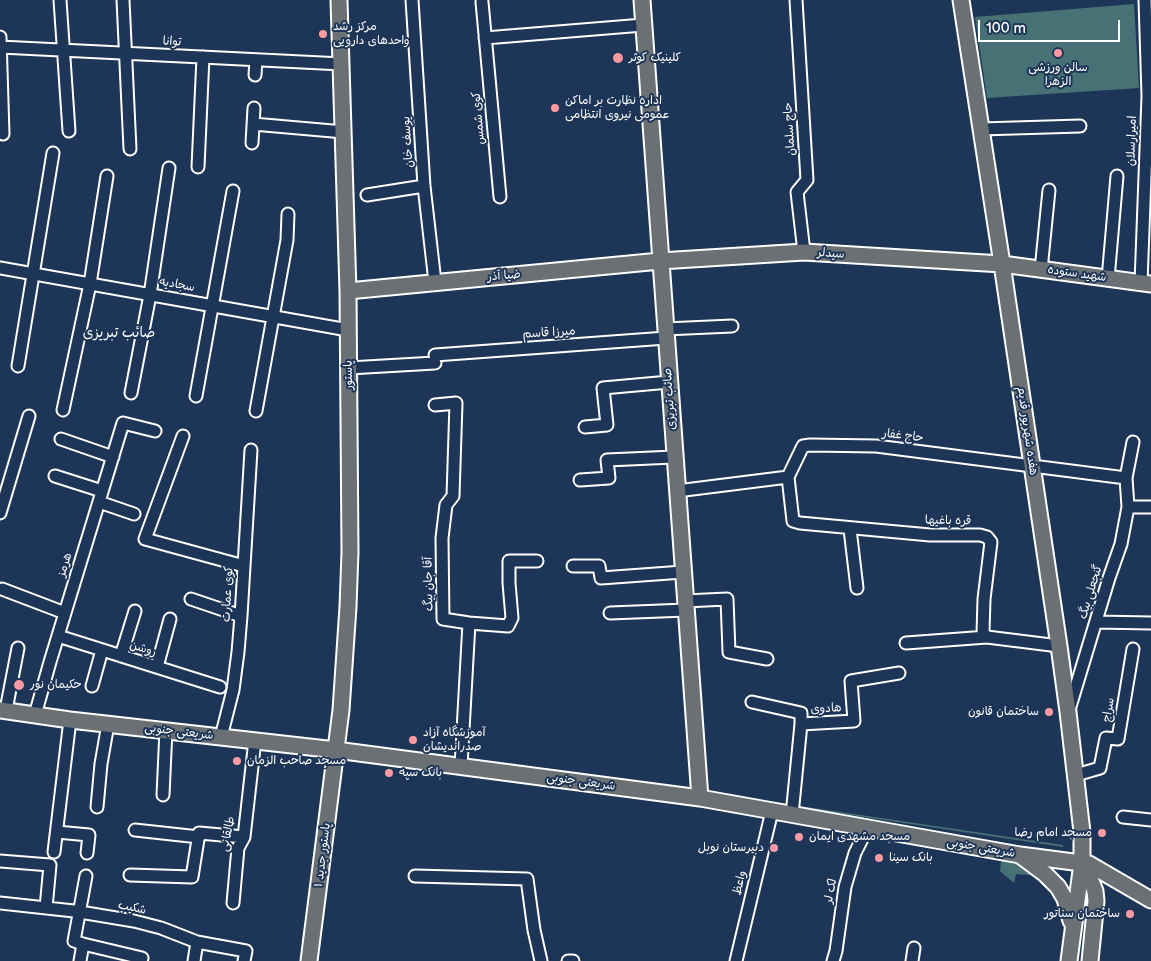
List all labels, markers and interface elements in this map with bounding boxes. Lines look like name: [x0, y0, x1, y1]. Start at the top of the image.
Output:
scale bar: [981, 10, 1124, 42]
text: 100 m: [986, 19, 1026, 38]
place label: مرکز رشد واحدهای دارویی: [333, 20, 410, 48]
marker: مرکز رشد واحدهای دارویی: [317, 28, 329, 40]
street label: توانا: [162, 34, 182, 50]
marker: سالن ورزشی الزهرا: [1052, 47, 1064, 59]
marker: کلینیک کوثر: [611, 51, 625, 65]
place label: کلینیک کوثر: [629, 51, 681, 65]
place label: سالن ورزشی الزهرا: [1028, 61, 1088, 89]
street label: کوی شمس: [469, 91, 489, 145]
place label: اداره نظارت بر اماکن عمومی نیروی انتظامی: [565, 94, 670, 122]
marker: اداره نظارت بر اماکن عمومی نیروی انتظامی: [549, 102, 561, 114]
street label: حاج سلمان: [781, 102, 799, 156]
street label: یوسف خان: [399, 116, 417, 168]
street label: امیرارسلان: [1124, 116, 1140, 166]
street label: سیدلر: [817, 246, 845, 262]
street label: شهید ستوده: [1047, 263, 1107, 285]
street label: ضیا آذر: [487, 267, 521, 285]
street label: سجادیه: [158, 275, 196, 295]
street label: میرزا قاسم: [522, 324, 576, 342]
district label: صائب تبریزی: [83, 325, 155, 341]
street label: پاستور: [342, 360, 356, 390]
street label: صائب تبریزی: [661, 368, 679, 430]
street label: هفده شهریور قدیم: [1014, 386, 1040, 476]
street label: حاج غفار: [881, 426, 925, 446]
street label: قره باغیها: [925, 513, 971, 529]
street label: هرمز: [55, 551, 75, 579]
street label: آقا جان بیگ: [421, 557, 437, 611]
street label: گنجعلی بیگ: [1076, 563, 1106, 621]
street label: کوی عمارت: [219, 565, 237, 623]
street label: روشن: [128, 638, 158, 660]
marker: حکیمان نور: [12, 678, 26, 692]
place label: حکیمان نور: [30, 678, 82, 692]
street label: سراج: [1100, 697, 1118, 723]
street label: هادوی: [810, 701, 842, 717]
place label: ساختمان قانون: [968, 705, 1039, 719]
marker: ساختمان قانون: [1043, 706, 1055, 718]
street label: شریعتی جنوبی: [144, 721, 214, 743]
place label: آموزشگاه آزاد صدراندیشان: [423, 726, 485, 754]
marker: آموزشگاه آزاد صدراندیشان: [407, 734, 419, 746]
place label: مسجد صاحب الزمان: [247, 754, 346, 768]
marker: مسجد صاحب الزمان: [231, 755, 243, 767]
place label: بانک سپه: [399, 766, 442, 780]
marker: بانک سپه: [383, 767, 395, 779]
street label: شریعتی جنوبی: [546, 770, 616, 794]
street label: طالقانی: [217, 815, 239, 853]
street label: پاستور جدید ۱: [312, 822, 334, 888]
place label: مسجد امام رضا: [1015, 826, 1092, 840]
marker: مسجد امام رضا: [1096, 827, 1108, 839]
place label: مسجد مشهدی ایمان: [809, 830, 910, 844]
marker: مسجد مشهدی ایمان: [793, 831, 805, 843]
street label: شریعتی جنوبی: [946, 835, 1016, 861]
place label: دبیرستان نوبل: [698, 841, 764, 855]
marker: دبیرستان نوبل: [768, 842, 780, 854]
place label: بانک سینا: [889, 851, 933, 865]
marker: بانک سینا: [873, 852, 885, 864]
street label: واعظ: [730, 869, 750, 897]
street label: لک لر: [822, 877, 840, 905]
street label: شکیب: [117, 898, 147, 918]
place label: ساختمان سناتور: [1044, 907, 1120, 921]
marker: ساختمان سناتور: [1124, 908, 1136, 920]

